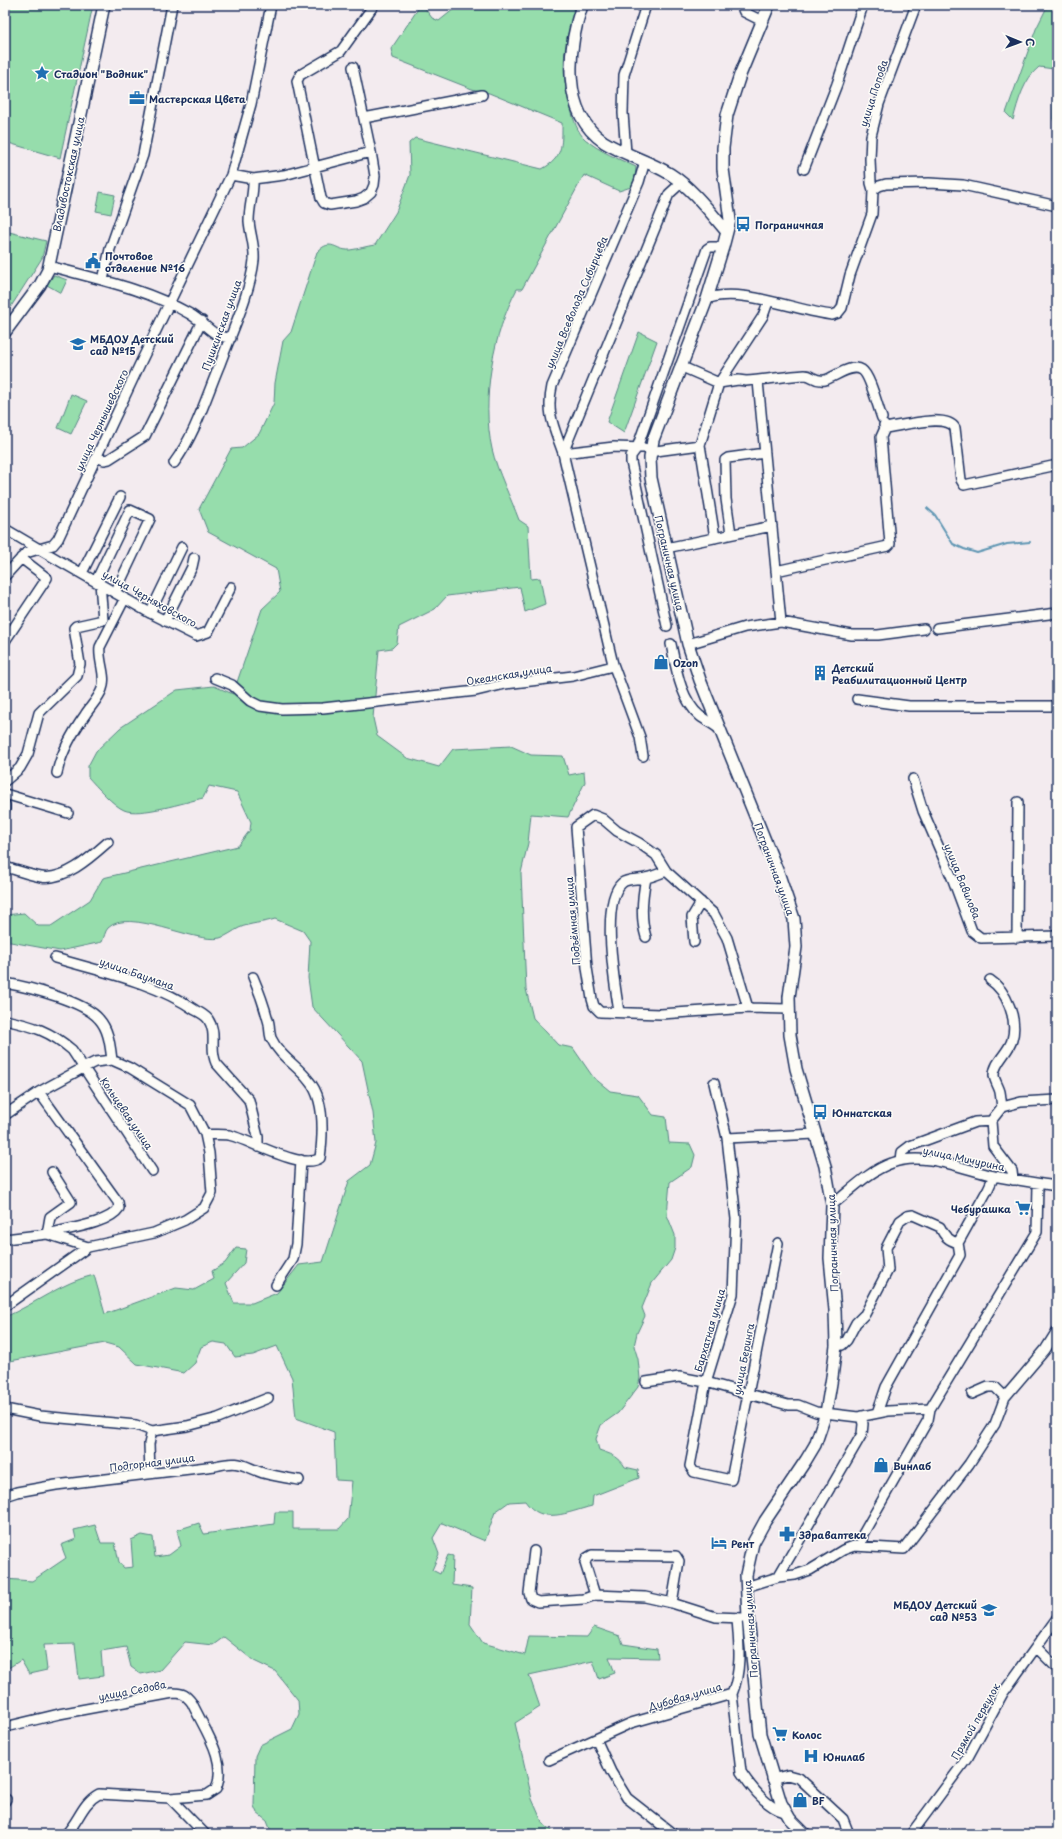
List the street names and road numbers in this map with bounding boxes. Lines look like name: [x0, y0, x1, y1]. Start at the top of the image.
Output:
street label: улица Попова: [855, 57, 891, 128]
street label: Владивостокская улица: [48, 114, 88, 233]
street label: улица Всеволода Сибирцева: [541, 233, 611, 370]
street label: Пушкинская улица: [198, 277, 246, 373]
street label: улица Чернышевского: [71, 366, 131, 473]
street label: Пограничная улица: [652, 514, 688, 613]
street label: улица Черняховского: [100, 566, 200, 630]
street label: Океанская улица: [465, 660, 554, 688]
street label: Пограничная улица: [751, 820, 799, 918]
street label: улица Вавилова: [941, 841, 985, 922]
street label: Подъёмная улица: [561, 876, 583, 966]
street label: улица Баумана: [97, 953, 177, 994]
street label: Кольцевая улица: [97, 1074, 157, 1153]
street label: улица Мичурина: [922, 1142, 1007, 1174]
street label: Пограничная улица: [823, 1193, 841, 1292]
street label: Бархатная улица: [690, 1286, 728, 1373]
street label: улица Беринга: [729, 1321, 757, 1396]
street label: Подгорная улица: [109, 1449, 196, 1475]
street label: Пограничная улица: [739, 1579, 761, 1678]
street label: улица Седова: [97, 1676, 168, 1704]
street label: Дубовая улица: [646, 1678, 724, 1715]
street label: Прямой переулок: [947, 1680, 1004, 1763]

